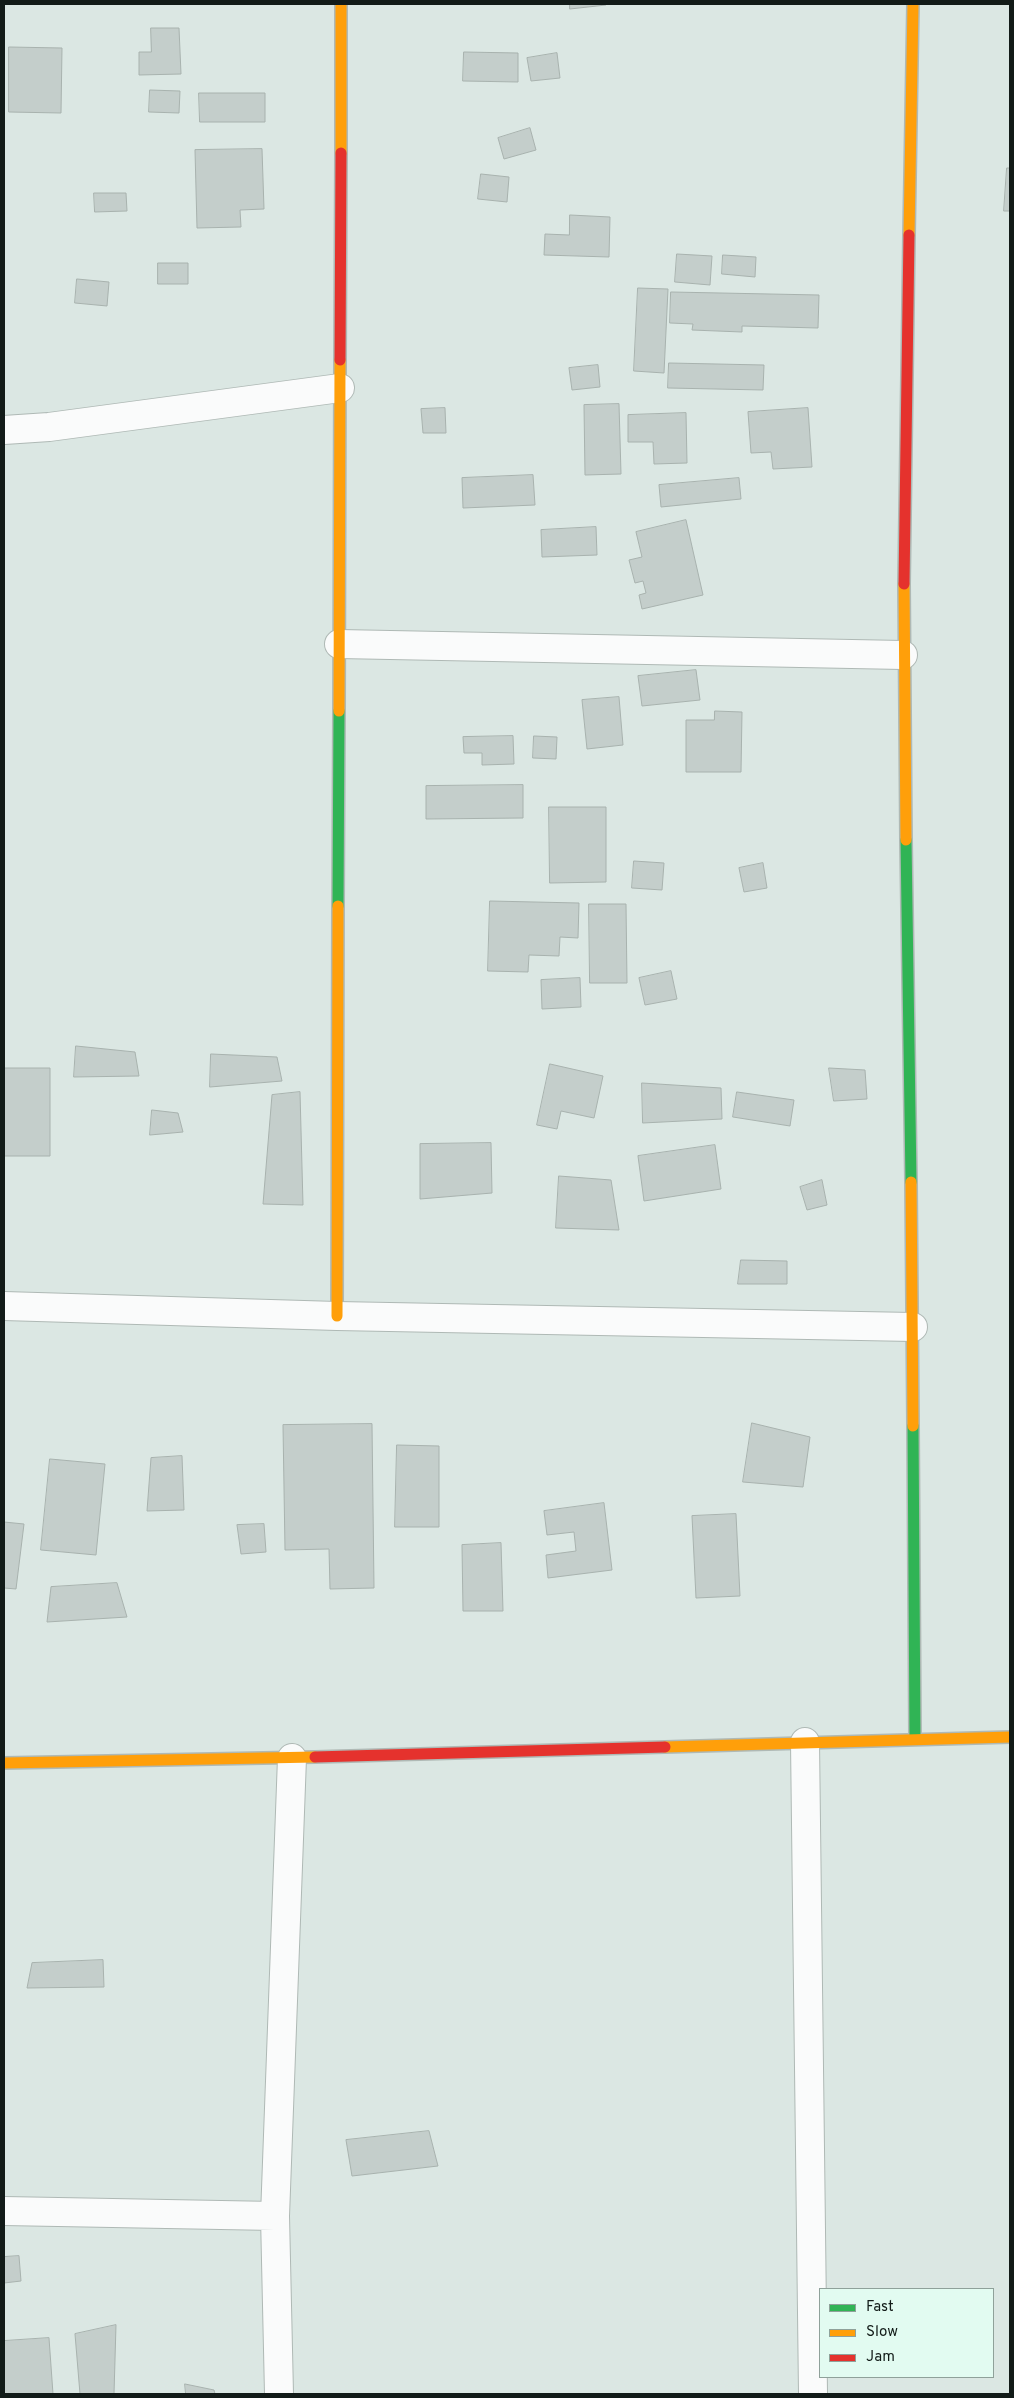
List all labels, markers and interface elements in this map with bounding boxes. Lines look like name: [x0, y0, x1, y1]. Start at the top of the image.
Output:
legend: [819, 2288, 994, 2378]
text: Fast: [866, 2298, 894, 2317]
text: Slow: [866, 2323, 898, 2342]
text: Jam: [866, 2348, 895, 2367]

